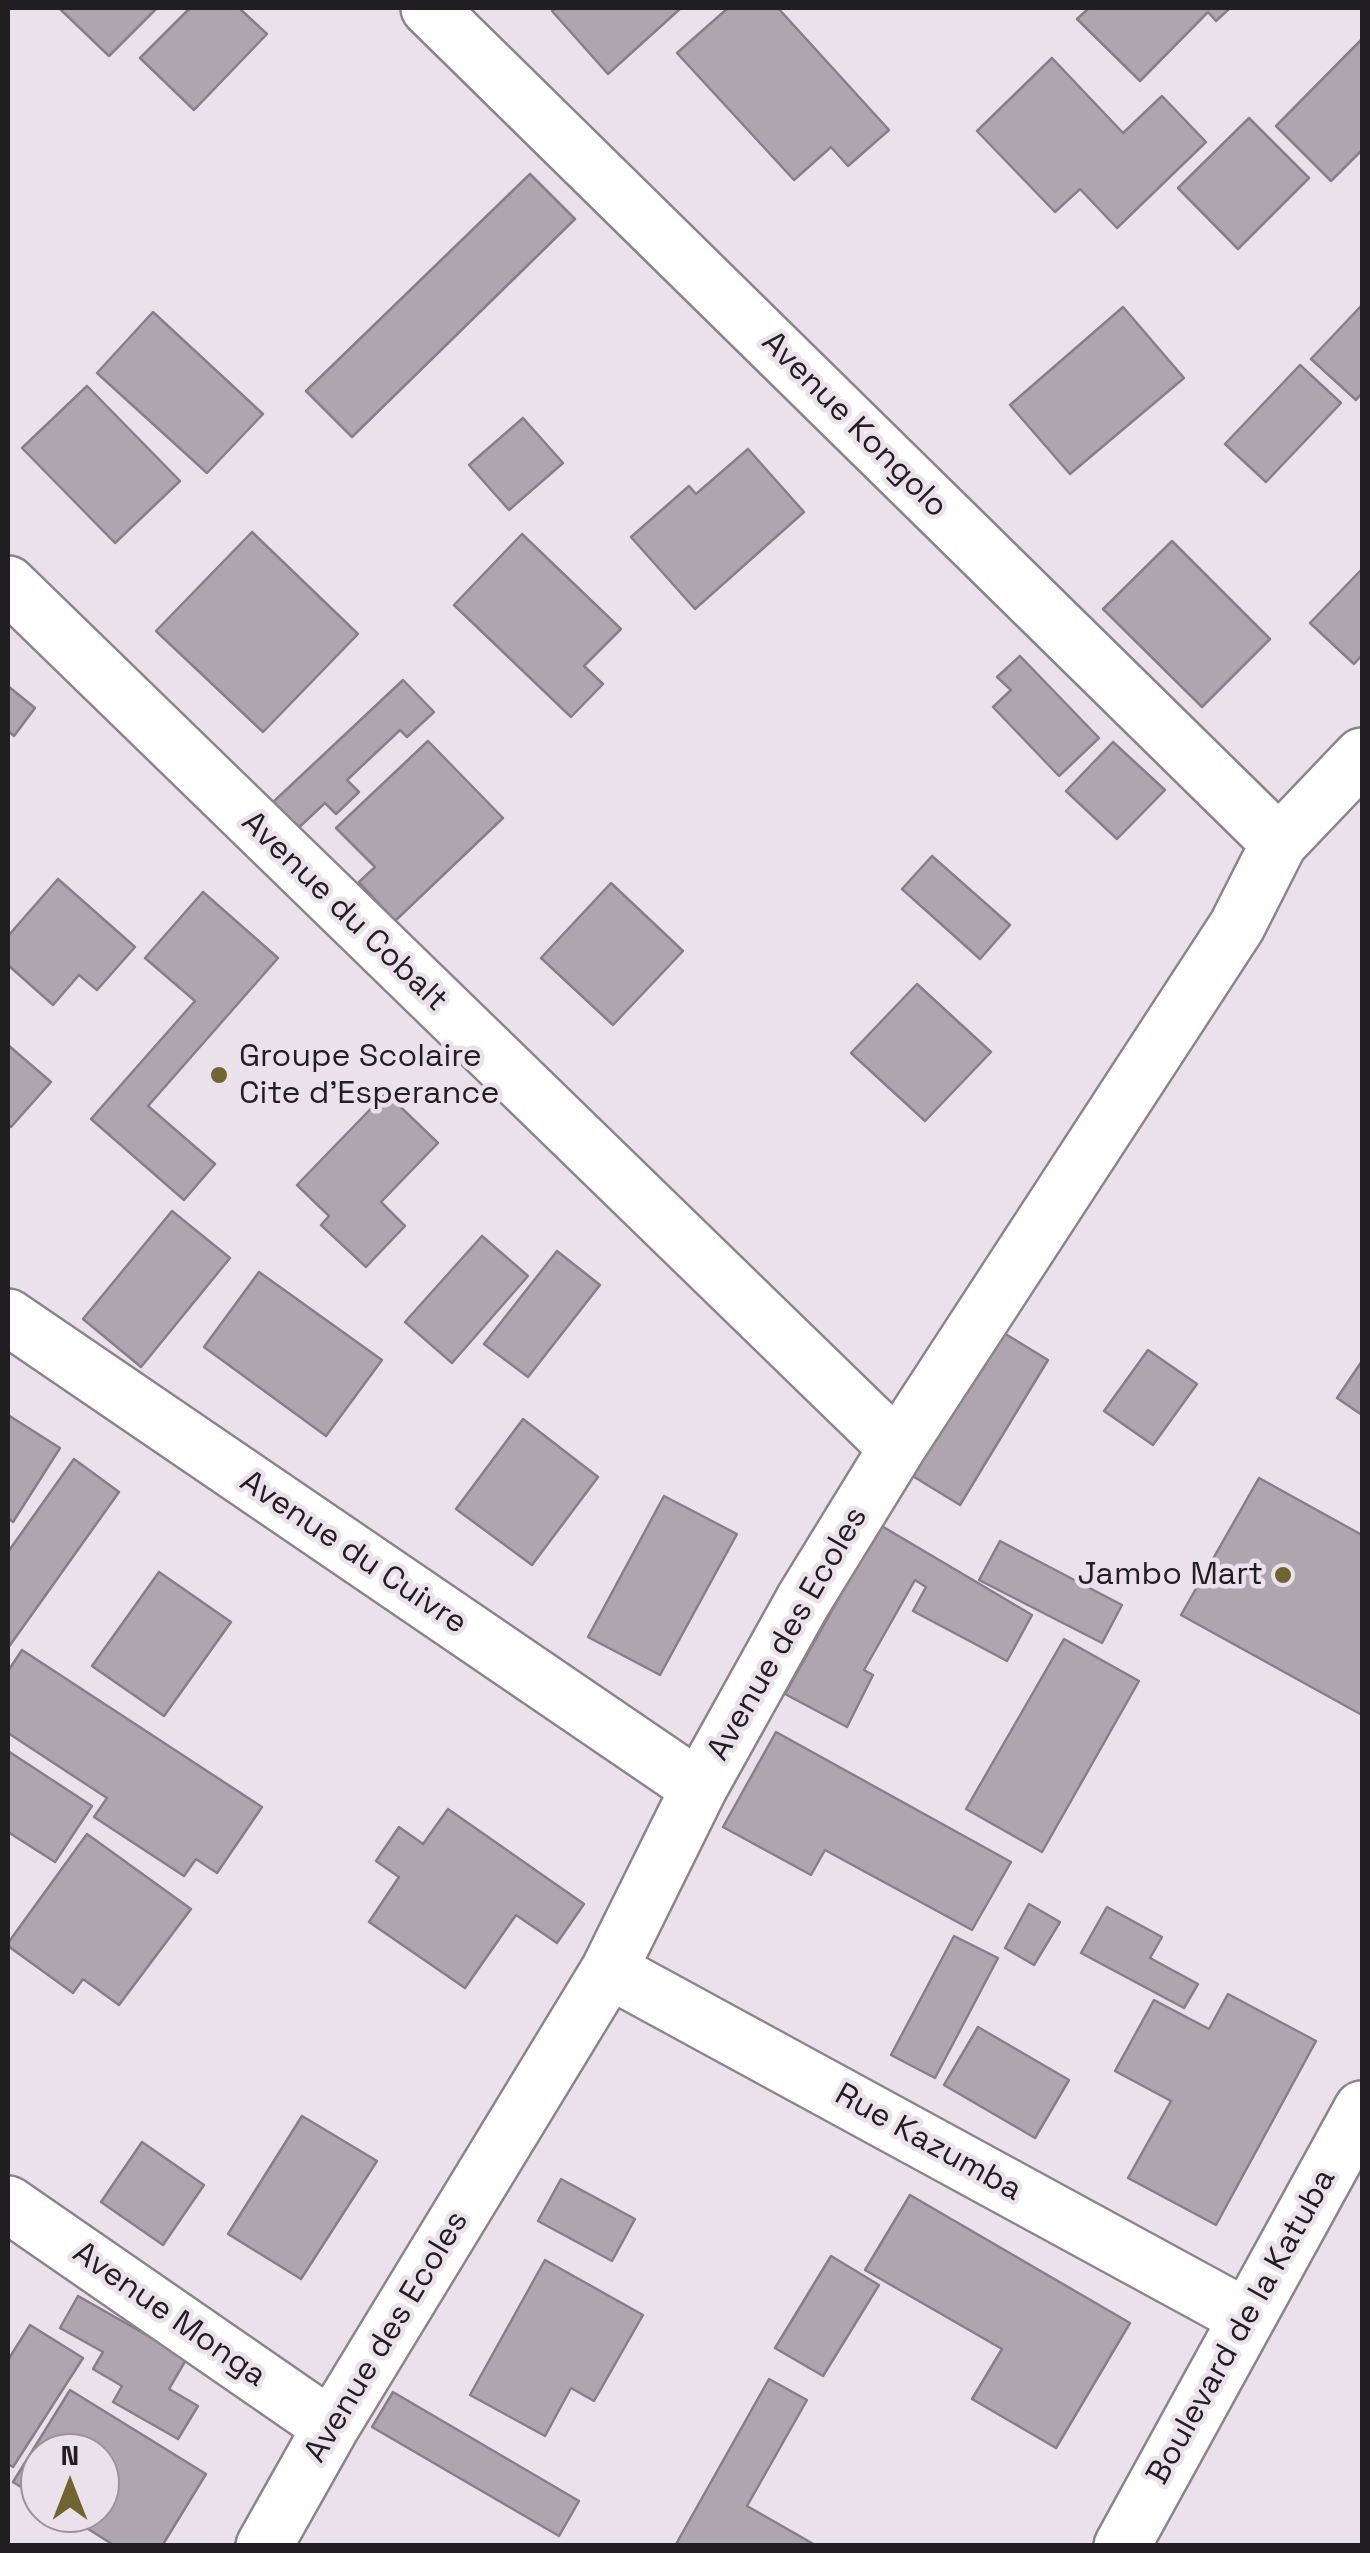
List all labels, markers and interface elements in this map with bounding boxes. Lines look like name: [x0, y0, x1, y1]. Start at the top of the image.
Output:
street label: Avenue Kongolo: [753, 324, 955, 526]
street label: Avenue du Cobalt: [233, 804, 455, 1020]
place label: Groupe Scolaire Cite d'Esperance: [239, 1038, 499, 1113]
marker: Groupe Scolaire Cite d'Esperance: [208, 1064, 230, 1086]
street label: Avenue du Cuivre: [232, 1463, 474, 1643]
street label: Avenue des Ecoles: [700, 1500, 876, 1768]
place label: Jambo Mart: [1077, 1556, 1263, 1594]
marker: Jambo Mart: [1272, 1564, 1294, 1586]
street label: Rue Kazumba: [828, 2076, 1028, 2210]
street label: Boulevard de la Katuba: [1139, 2163, 1345, 2491]
street label: Avenue des Ecoles: [297, 2204, 477, 2470]
street label: Avenue Monga: [65, 2234, 273, 2396]
north arrow: [20, 2433, 120, 2533]
text: N: [61, 2437, 79, 2473]

